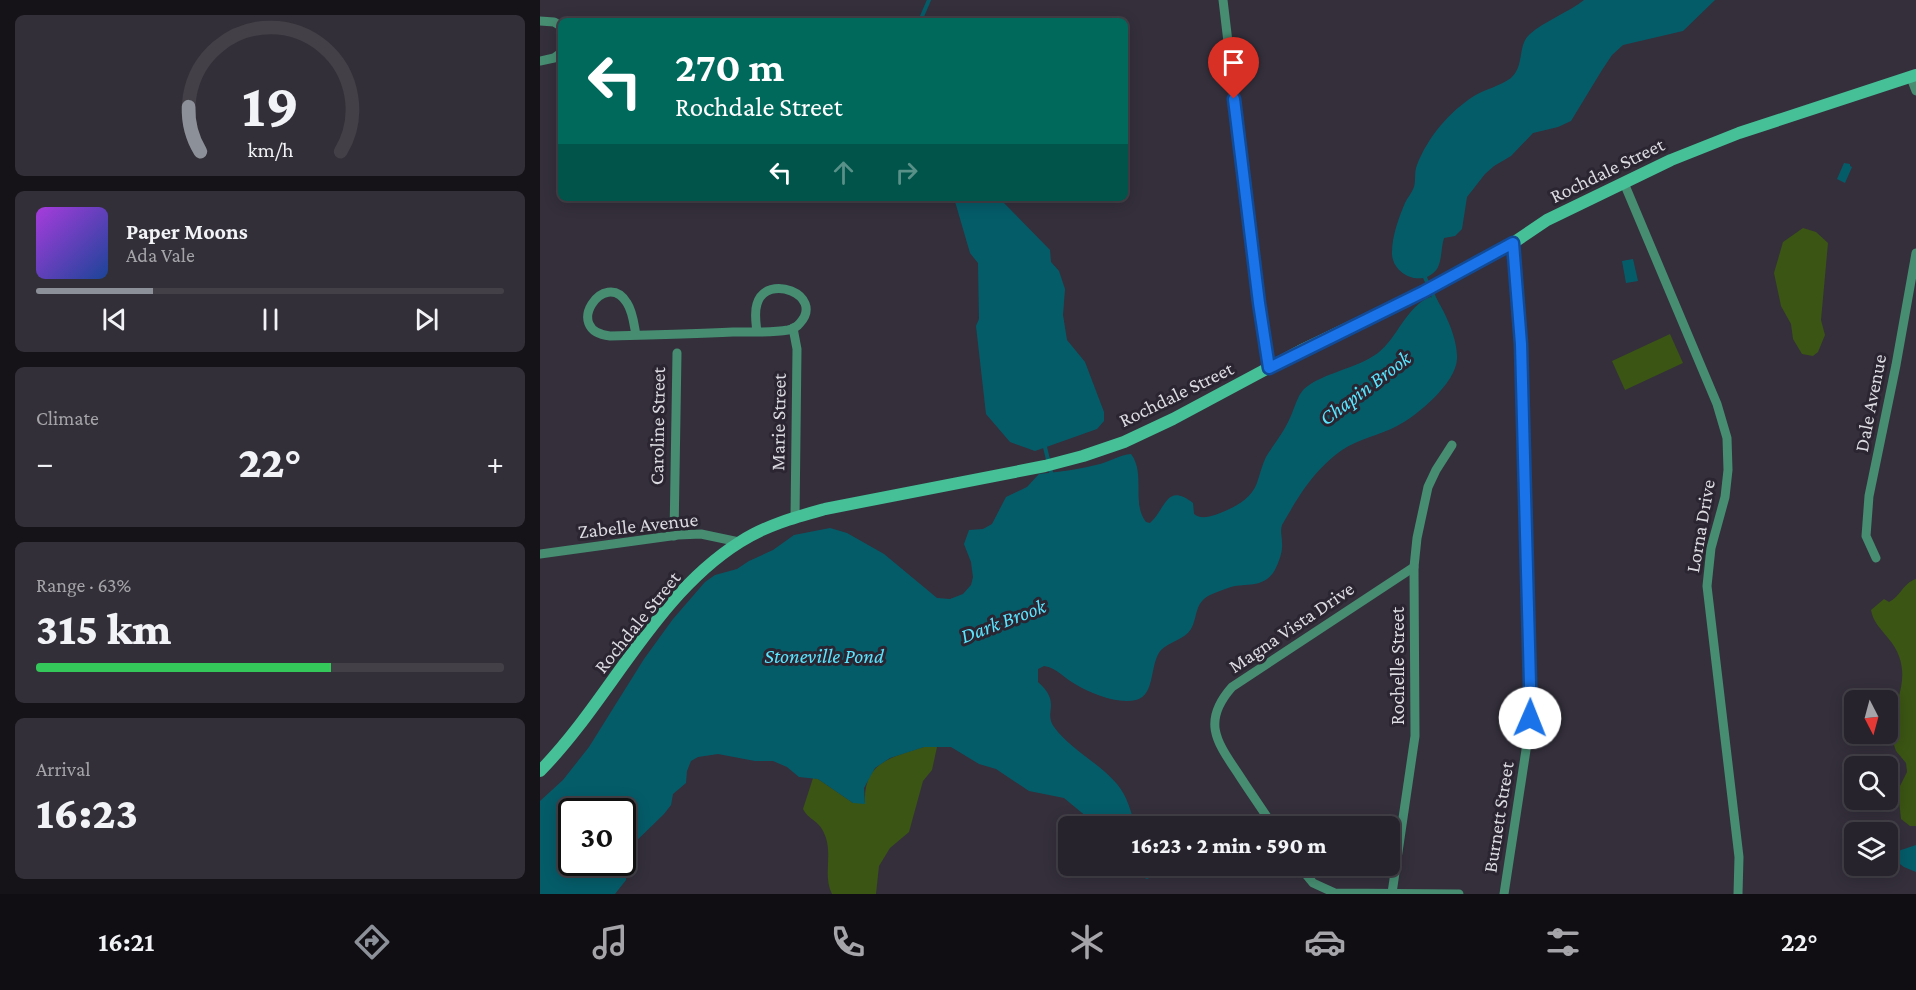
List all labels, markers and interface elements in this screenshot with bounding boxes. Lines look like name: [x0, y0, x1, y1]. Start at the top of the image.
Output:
pin: [1208, 37, 1259, 99]
icon: left: [576, 42, 654, 120]
text: 270 m: [675, 43, 784, 90]
icon: arrive: [1217, 46, 1250, 79]
text: 19: [241, 71, 299, 140]
text: Rochdale Street: [675, 92, 843, 122]
street label: Rochdale Street: [1546, 133, 1668, 207]
text: km/h: [247, 139, 294, 163]
icon: left: [764, 156, 797, 189]
icon: ahead: [827, 156, 860, 189]
icon: right: [890, 156, 923, 189]
text: Paper Moons: [126, 219, 248, 244]
text: Ada Vale: [126, 244, 195, 266]
icon: previous: [98, 303, 131, 336]
icon: pause: [254, 303, 287, 336]
icon: next: [410, 303, 443, 336]
water label: Chapin Brook: [1315, 345, 1416, 430]
street label: Dale Avenue: [1850, 352, 1890, 454]
street label: Rochdale Street: [1115, 357, 1237, 431]
street label: Caroline Street: [645, 366, 669, 485]
street label: Marie Street: [766, 373, 790, 471]
text: Climate: [36, 407, 99, 429]
text: 22°: [238, 437, 302, 487]
text: −: [36, 444, 53, 481]
text: +: [487, 444, 504, 481]
street label: Lorna Drive: [1681, 477, 1719, 574]
street label: Zabelle Avenue: [577, 508, 699, 542]
street label: Rochdale Street: [589, 567, 685, 677]
text: Range · 63%: [36, 574, 131, 596]
street label: Magna Vista Drive: [1224, 577, 1359, 678]
water label: Dark Brook: [957, 593, 1050, 648]
text: 315 km: [36, 604, 171, 654]
street label: Rochelle Street: [1386, 606, 1408, 725]
water label: Stoneville Pond: [764, 644, 885, 668]
position arrow: [1498, 686, 1562, 750]
north arrow: [1844, 690, 1898, 744]
map controls: [1844, 690, 1898, 876]
button: search: [1844, 756, 1898, 810]
text: Arrival: [36, 758, 90, 780]
street label: Burnett Street: [1478, 760, 1518, 874]
text: 16:23: [36, 788, 138, 838]
speed limit sign: 30: [558, 798, 636, 876]
button: layers: [1844, 822, 1898, 876]
text: 16:23 · 2 min · 590 m: [1132, 833, 1326, 858]
icon: directions: [351, 921, 393, 963]
icon: music: [589, 921, 631, 963]
icon: phone: [827, 921, 869, 963]
icon: climate: [1066, 921, 1108, 963]
icon: car: [1304, 921, 1346, 963]
icon: filters: [1542, 921, 1584, 963]
text: 16:21: [98, 927, 154, 957]
text: 22°: [1781, 927, 1818, 957]

